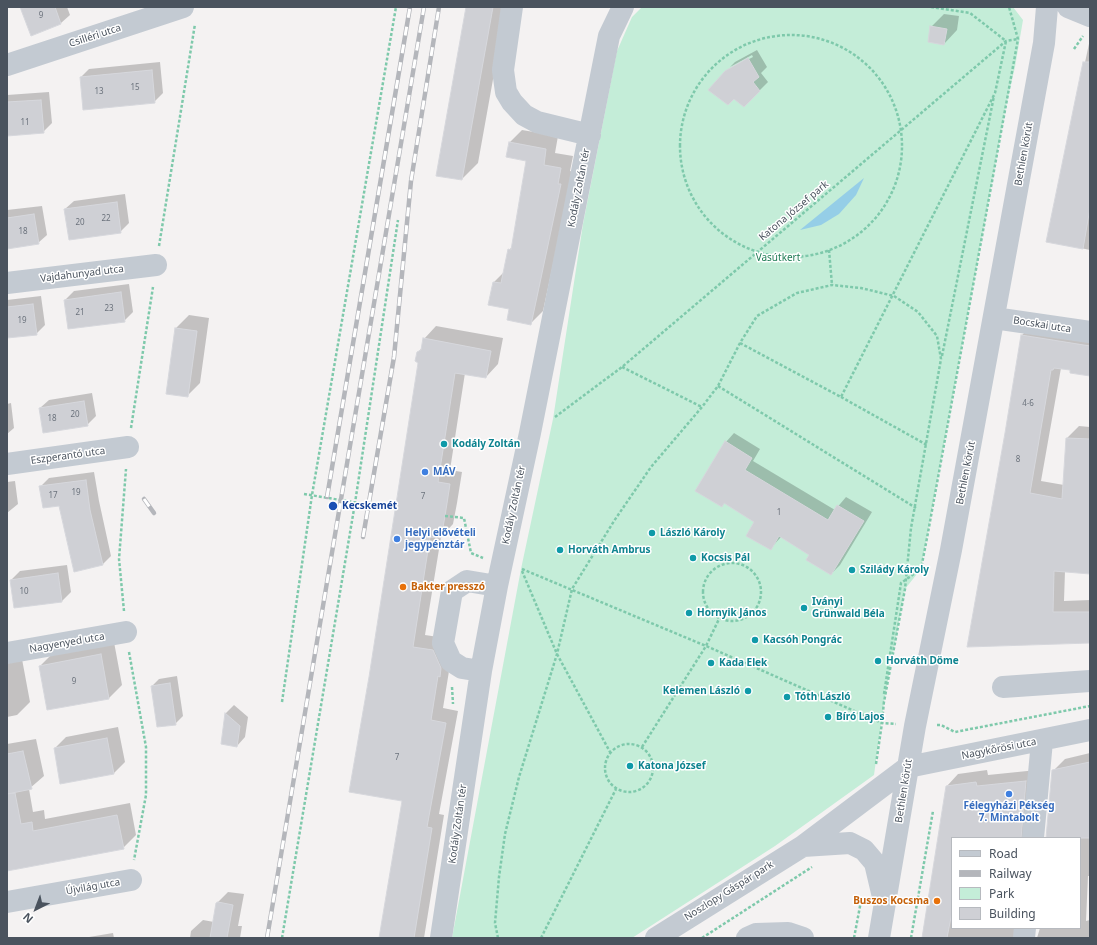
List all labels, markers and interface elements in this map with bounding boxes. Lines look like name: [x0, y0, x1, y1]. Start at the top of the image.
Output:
house number: 9: [39, 11, 43, 21]
street label: Csilléri utca: [67, 22, 123, 50]
house number: 15: [130, 83, 140, 93]
house number: 13: [94, 87, 104, 97]
house number: 11: [20, 118, 30, 128]
street label: Bethlen körút: [1013, 121, 1035, 187]
street label: Kodály Zoltán tér: [565, 148, 593, 228]
street label: Katona József park: [757, 178, 831, 244]
house number: 22: [101, 214, 111, 224]
house number: 20: [75, 218, 85, 228]
house number: 18: [18, 227, 28, 237]
park label: Vasútkert: [756, 252, 800, 264]
street label: Vajdahunyad utca: [40, 263, 124, 285]
house number: 23: [104, 304, 114, 314]
house number: 21: [75, 308, 85, 318]
street label: Bocskai utca: [1012, 315, 1072, 335]
house number: 19: [17, 316, 27, 326]
house number: 4-6: [1022, 399, 1034, 409]
house number: 20: [70, 410, 80, 420]
house number: 18: [47, 414, 57, 424]
place label: Kodály Zoltán: [452, 438, 520, 450]
marker: Kodály Zoltán: [439, 439, 449, 449]
street label: Bethlen körút: [954, 440, 978, 506]
street label: Eszperantó utca: [30, 445, 106, 467]
house number: 8: [1016, 455, 1020, 465]
street label: Kodály Zoltán tér: [500, 465, 528, 545]
place label: MÁV: [433, 466, 455, 478]
marker: MÁV: [420, 467, 430, 477]
house number: 19: [71, 488, 81, 498]
house number: 17: [48, 491, 58, 501]
house number: 7: [421, 492, 425, 502]
marker: Kecskemét: [327, 500, 339, 512]
place label: Kecskemét: [342, 500, 397, 512]
house number: 1: [777, 508, 781, 518]
place label: Helyi elővételi jegypénztár: [405, 527, 476, 550]
place label: László Károly: [660, 527, 725, 539]
marker: László Károly: [647, 528, 657, 538]
marker: Helyi elővételi jegypénztár: [392, 534, 402, 544]
place label: Horváth Ambrus: [568, 544, 650, 556]
marker: Horváth Ambrus: [555, 545, 565, 555]
place label: Kocsis Pál: [701, 552, 750, 564]
marker: Kocsis Pál: [688, 553, 698, 563]
place label: Szilády Károly: [860, 564, 929, 576]
marker: Szilády Károly: [847, 565, 857, 575]
place label: Bakter presszó: [411, 581, 485, 593]
marker: Bakter presszó: [398, 582, 408, 592]
house number: 10: [19, 587, 29, 597]
place label: Iványi Grünwald Béla: [812, 596, 885, 620]
marker: Iványi Grünwald Béla: [799, 603, 809, 613]
place label: Hornyik János: [697, 607, 766, 619]
marker: Hornyik János: [684, 608, 694, 618]
street label: Nagyenyed utca: [29, 630, 105, 656]
place label: Kacsóh Pongrác: [763, 634, 842, 646]
marker: Kacsóh Pongrác: [750, 635, 760, 645]
place label: Horváth Döme: [886, 655, 959, 667]
marker: Horváth Döme: [873, 656, 883, 666]
place label: Kada Elek: [719, 657, 767, 669]
marker: Kada Elek: [706, 658, 716, 668]
house number: 9: [72, 677, 76, 687]
place label: Kelemen László: [663, 685, 740, 697]
marker: Kelemen László: [743, 686, 753, 696]
place label: Tóth László: [795, 691, 851, 703]
marker: Tóth László: [782, 692, 792, 702]
place label: Bíró Lajos: [836, 711, 885, 723]
marker: Bíró Lajos: [823, 712, 833, 722]
street label: Nagykőrösi utca: [961, 736, 1037, 762]
house number: 7: [395, 753, 399, 763]
street label: Bethlen körút: [893, 758, 915, 824]
place label: Katona József: [638, 760, 706, 772]
marker: Katona József: [625, 761, 635, 771]
street label: Kodály Zoltán tér: [446, 784, 470, 864]
marker: Félegyházi Pékség 7. Mintabolt: [1004, 789, 1014, 799]
place label: Félegyházi Pékség 7. Mintabolt: [963, 800, 1055, 824]
legend: [951, 837, 1081, 929]
text: Road: [989, 845, 1018, 862]
street label: Noszlopy Gáspár park: [682, 859, 776, 923]
text: Railway: [989, 865, 1032, 882]
street label: Újvilág utca: [65, 876, 121, 898]
text: Park: [989, 885, 1014, 902]
north arrow: [16, 889, 56, 929]
place label: Buszos Kocsma: [853, 895, 929, 907]
marker: Buszos Kocsma: [932, 896, 942, 906]
text: Building: [989, 905, 1036, 922]
text: N: [19, 910, 36, 927]

